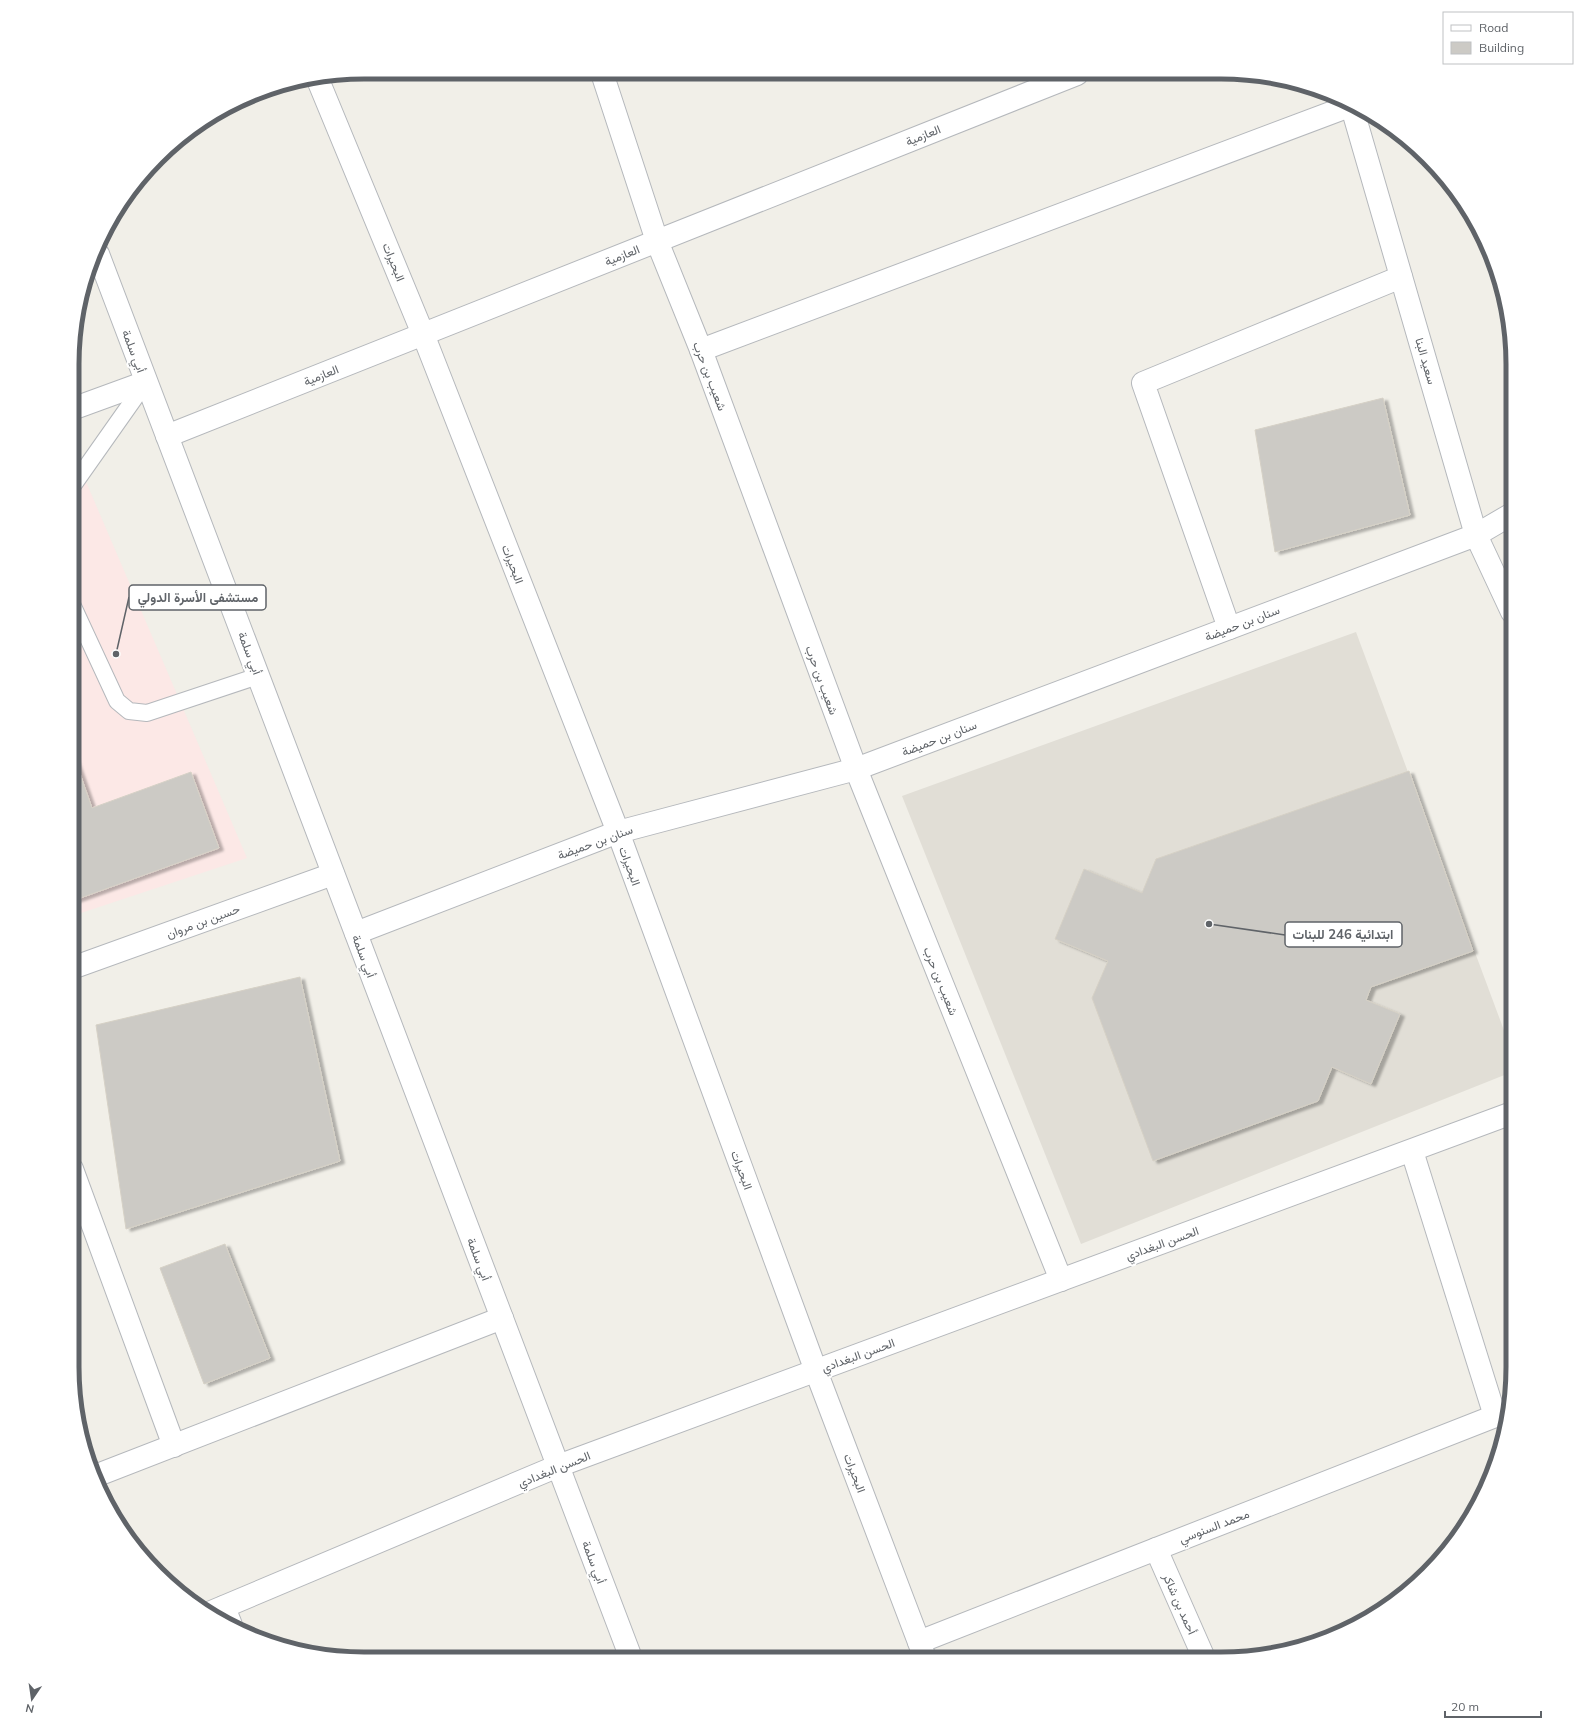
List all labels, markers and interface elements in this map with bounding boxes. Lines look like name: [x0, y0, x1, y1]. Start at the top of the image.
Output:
legend: [1443, 12, 1573, 64]
text: Road: [1479, 20, 1508, 35]
text: Building: [1479, 40, 1524, 55]
street label: العازمية: [903, 121, 943, 150]
street label: البحيرات: [379, 240, 409, 284]
street label: العازمية: [602, 241, 642, 270]
street label: أبي سلمة: [116, 327, 149, 376]
street label: سعيد البنا: [1412, 336, 1440, 386]
street label: شعيب بن حرب: [689, 339, 730, 413]
street label: العازمية: [301, 361, 341, 390]
street label: البحيرات: [498, 542, 527, 586]
callout: مستشفى الأسرة الدولي: [129, 585, 266, 610]
text: مستشفى الأسرة الدولي: [138, 589, 258, 608]
street label: سنان بن حميضة: [1202, 602, 1282, 645]
street label: أبي سلمة: [232, 629, 265, 678]
street label: شعيب بن حرب: [802, 643, 841, 717]
street label: سنان بن حميضة: [899, 717, 979, 760]
street label: سنان بن حميضة: [555, 821, 635, 864]
street label: البحيرات: [615, 844, 644, 888]
street label: حسين بن مروان: [164, 901, 242, 942]
callout: ابتدائية 246 للبنات: [1285, 922, 1402, 947]
text: ابتدائية 246 للبنات: [1293, 926, 1393, 942]
street label: أبي سلمة: [346, 932, 379, 981]
street label: شعيب بن حرب: [920, 945, 962, 1018]
street label: البحيرات: [727, 1148, 756, 1192]
street label: الحسن البغدادي: [1123, 1223, 1202, 1266]
street label: أبي سلمة: [461, 1235, 494, 1284]
street label: الحسن البغدادي: [819, 1335, 898, 1378]
street label: الحسن البغدادي: [516, 1448, 594, 1493]
street label: البحيرات: [840, 1451, 869, 1495]
street label: محمد السنوسي: [1177, 1506, 1252, 1549]
street label: أبي سلمة: [576, 1538, 609, 1587]
street label: أحمد بن شاكر: [1159, 1570, 1200, 1637]
north arrow: [12, 1679, 52, 1719]
scale bar: [1445, 1693, 1541, 1719]
text: 20 m: [1451, 1699, 1479, 1714]
text: N: [24, 1701, 35, 1716]

